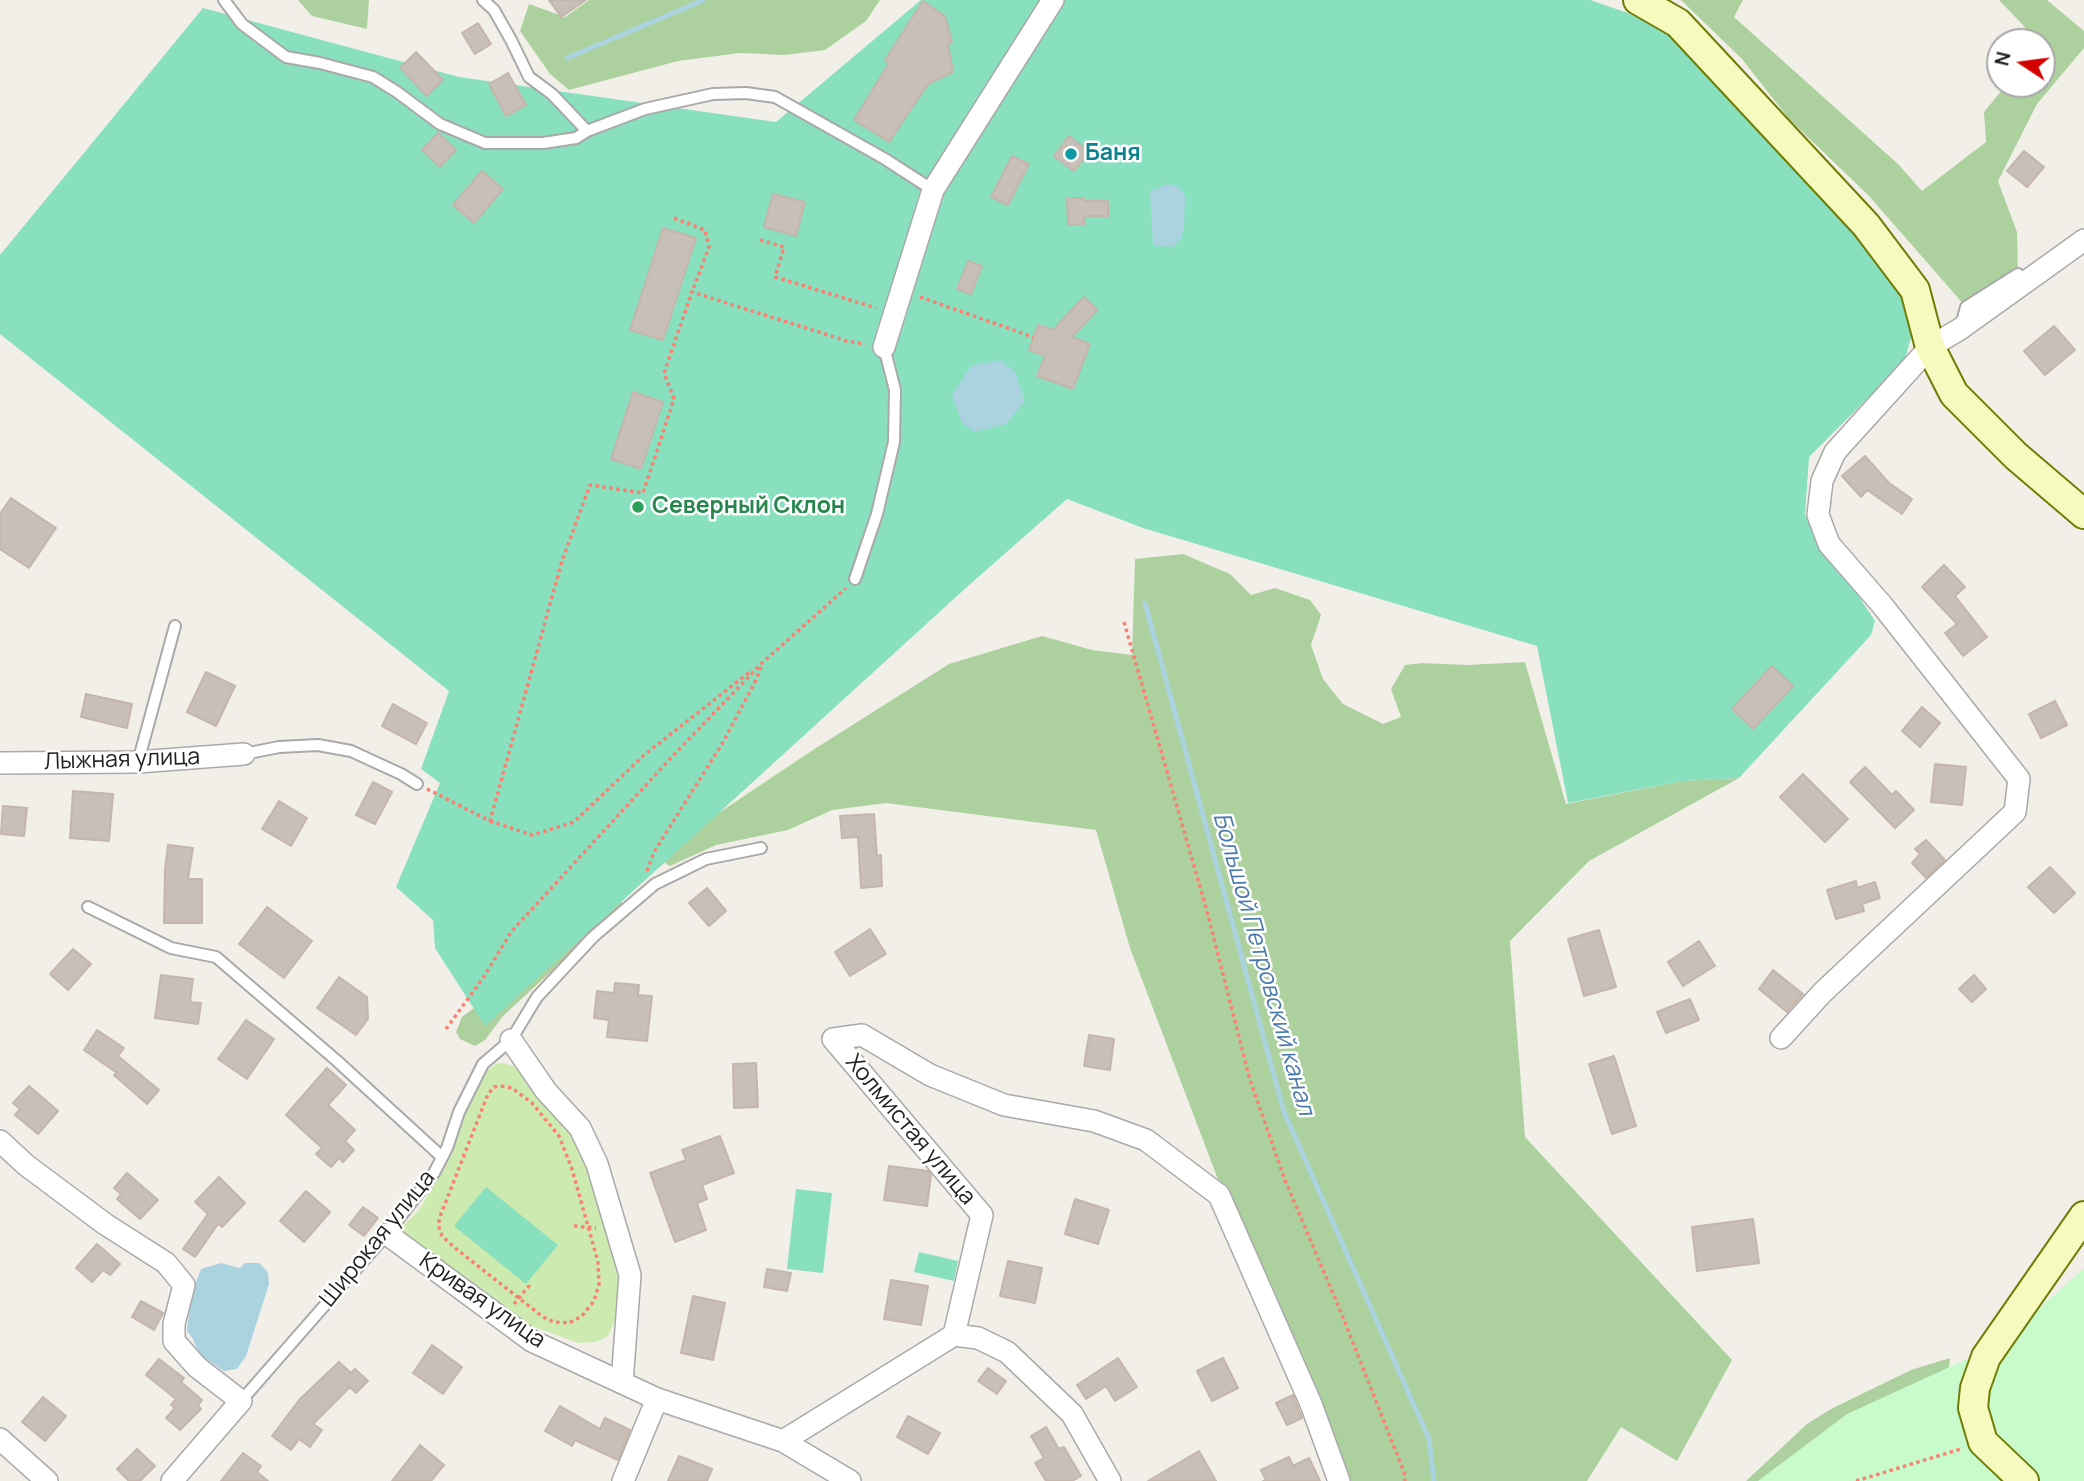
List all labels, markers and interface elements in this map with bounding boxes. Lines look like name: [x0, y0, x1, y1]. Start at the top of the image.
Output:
north arrow: [1986, 28, 2056, 98]
text: N: [1988, 49, 2017, 68]
place label: Баня: [1085, 140, 1141, 168]
marker: Баня: [1063, 146, 1079, 162]
place label: Северный Склон: [652, 493, 845, 521]
marker: Северный Склон: [630, 499, 646, 515]
street label: Лыжная улица: [43, 743, 201, 777]
water label: Большой Петровский канал: [1206, 809, 1320, 1119]
street label: Холмистая улица: [839, 1049, 981, 1211]
street label: Широкая улица: [315, 1165, 441, 1313]
street label: Кривая улица: [414, 1247, 550, 1355]

